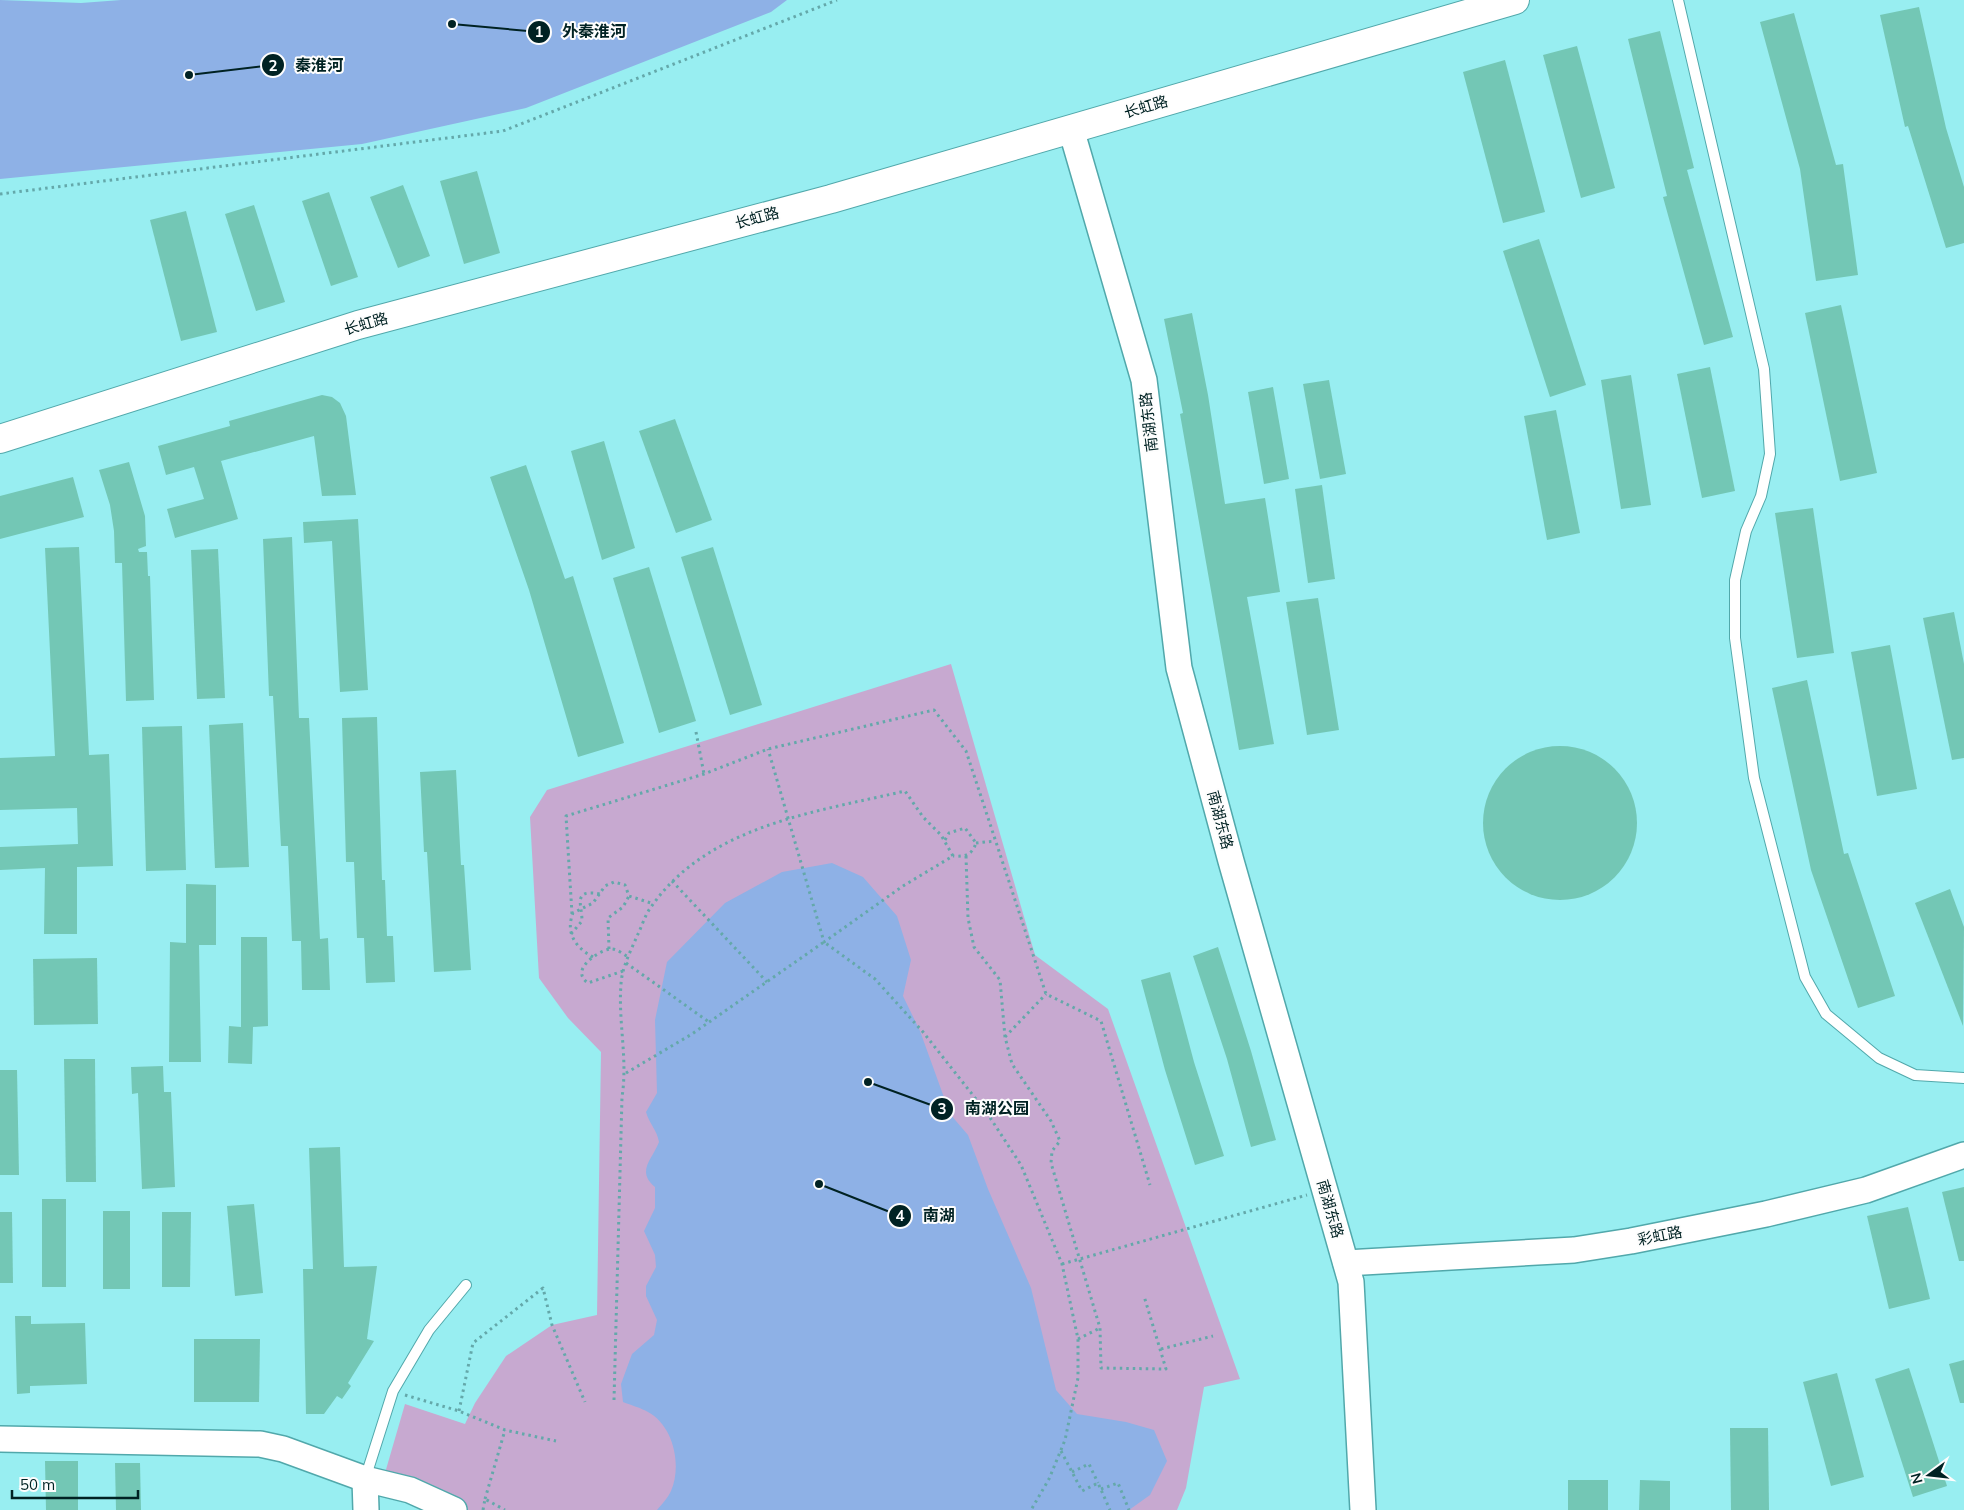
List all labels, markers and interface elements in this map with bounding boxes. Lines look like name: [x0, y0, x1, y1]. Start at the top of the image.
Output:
callout: 外秦淮河: [527, 16, 636, 47]
text: 外秦淮河: [562, 21, 626, 41]
text: 1: [534, 22, 544, 41]
callout: 秦淮河: [260, 50, 353, 81]
text: 秦淮河: [295, 55, 343, 75]
text: 2: [268, 56, 278, 75]
street label: 长虹路: [1122, 91, 1170, 122]
street label: 长虹路: [733, 203, 781, 233]
street label: 长虹路: [342, 308, 390, 339]
street label: 南湖东路: [1135, 391, 1162, 453]
street label: 南湖东路: [1204, 788, 1237, 851]
callout: 南湖公园: [930, 1093, 1039, 1124]
text: 南湖公园: [965, 1098, 1029, 1118]
text: 3: [937, 1099, 947, 1118]
street label: 南湖东路: [1313, 1177, 1348, 1240]
callout: 南湖: [888, 1200, 965, 1231]
text: 南湖: [923, 1205, 955, 1225]
text: 4: [895, 1206, 905, 1225]
street label: 彩虹路: [1636, 1222, 1684, 1249]
north arrow: [1904, 1450, 1954, 1500]
scale bar: [12, 1468, 139, 1500]
text: N: [1906, 1471, 1927, 1486]
text: 50 m: [20, 1475, 55, 1494]

